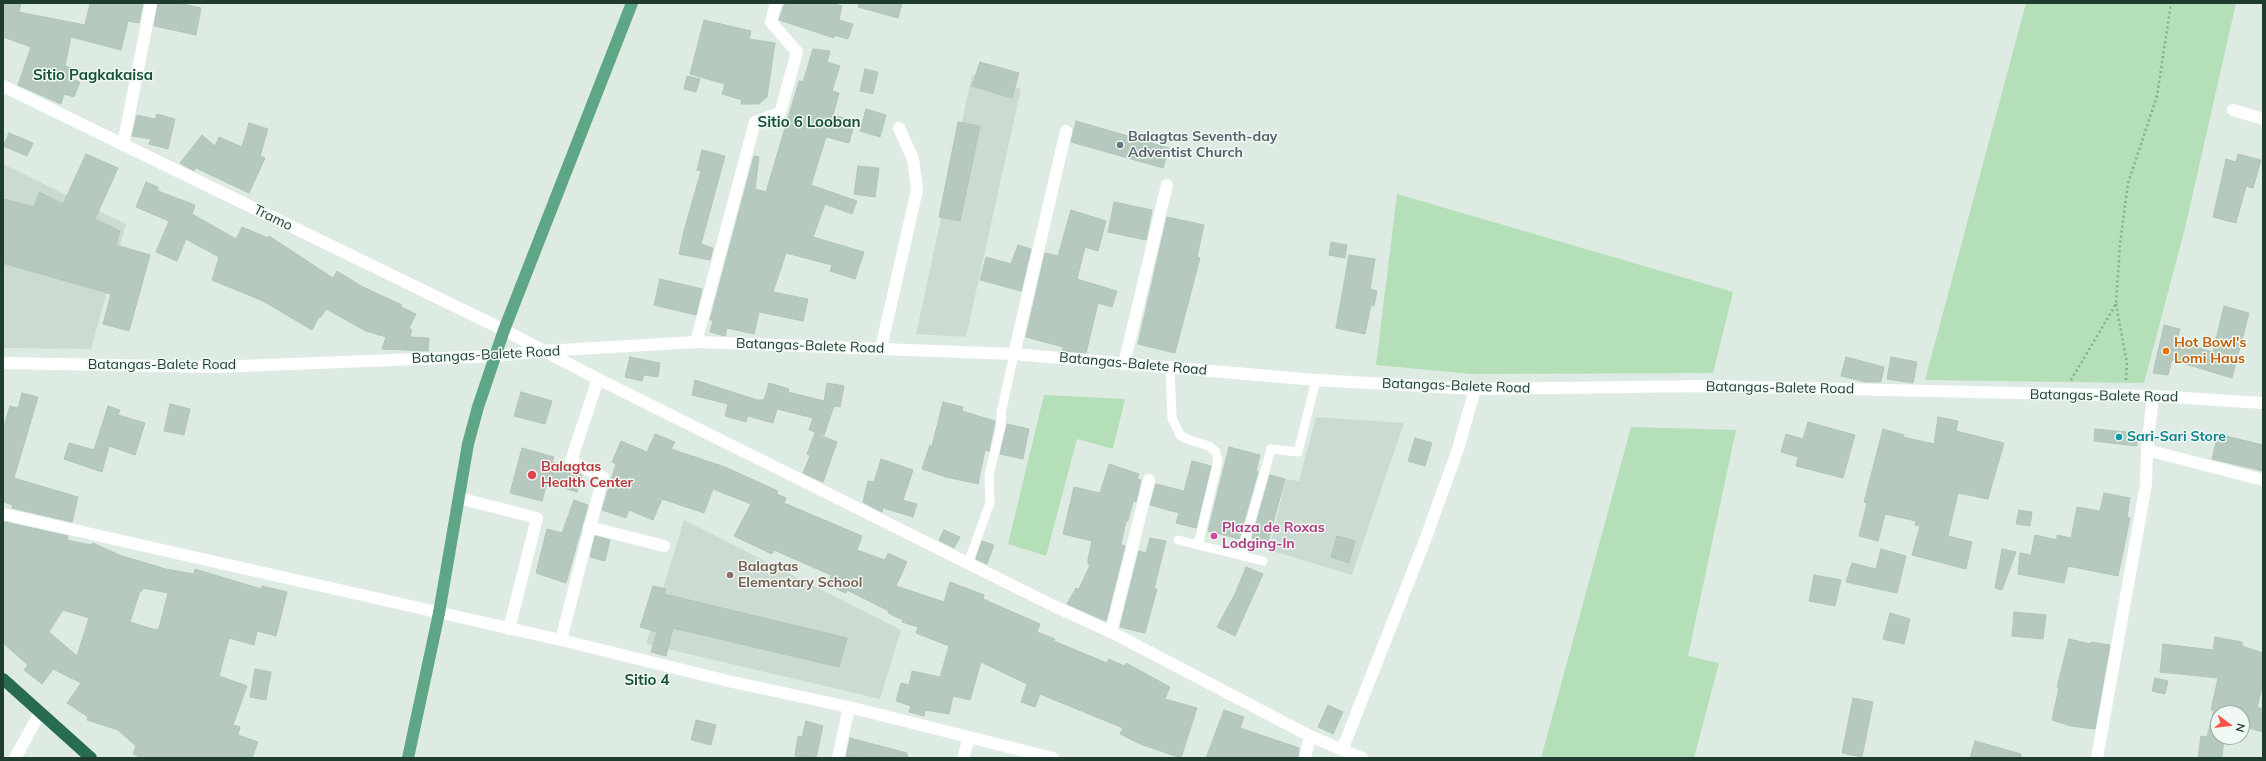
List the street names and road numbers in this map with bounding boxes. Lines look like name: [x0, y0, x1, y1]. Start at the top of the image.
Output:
street label: Tramo: [251, 201, 295, 235]
street label: Batangas-Balete Road: [736, 335, 884, 357]
street label: Batangas-Balete Road: [411, 343, 561, 367]
street label: Batangas-Balete Road: [1058, 349, 1208, 379]
street label: Batangas-Balete Road: [88, 357, 236, 373]
street label: Batangas-Balete Road: [1382, 375, 1530, 397]
street label: Batangas-Balete Road: [1706, 378, 1854, 398]
street label: Batangas-Balete Road: [2030, 386, 2178, 406]

